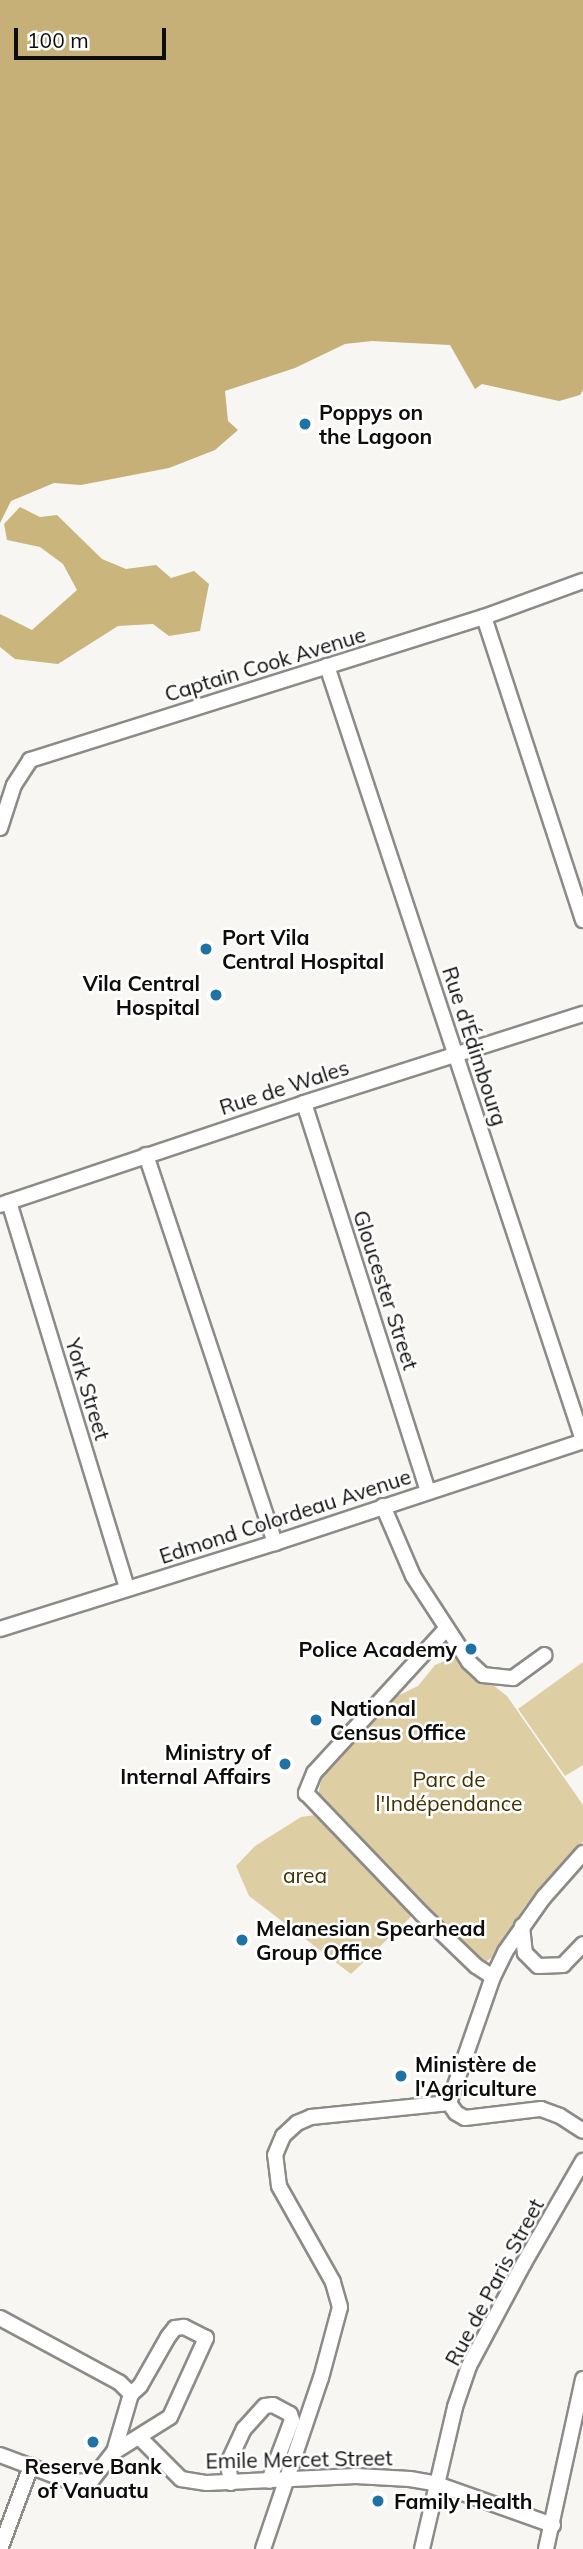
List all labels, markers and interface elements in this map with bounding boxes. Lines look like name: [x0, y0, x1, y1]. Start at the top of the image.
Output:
scale bar: [18, 14, 170, 58]
text: 100 m: [27, 27, 89, 53]
place label: Poppys on the Lagoon: [319, 399, 432, 449]
marker: Poppys on the Lagoon: [297, 416, 313, 432]
street label: Captain Cook Avenue: [161, 621, 369, 707]
place label: Port Vila Central Hospital: [222, 924, 384, 974]
marker: Port Vila Central Hospital: [196, 939, 216, 959]
street label: Rue d'Édimbourg: [437, 963, 513, 1129]
place label: Vila Central Hospital: [83, 970, 200, 1020]
marker: Vila Central Hospital: [206, 985, 226, 1005]
street label: Rue de Wales: [216, 1054, 352, 1120]
street label: Gloucester Street: [348, 1207, 424, 1373]
street label: York Street: [61, 1335, 115, 1443]
street label: Edmond Colordeau Avenue: [156, 1463, 414, 1569]
place label: Police Academy: [299, 1636, 457, 1662]
marker: Police Academy: [463, 1641, 479, 1657]
place label: National Census Office: [330, 1695, 466, 1745]
marker: National Census Office: [308, 1712, 324, 1728]
place label: Ministry of Internal Affairs: [120, 1739, 271, 1789]
marker: Ministry of Internal Affairs: [277, 1756, 293, 1772]
park label: Parc de l'Indépendance: [376, 1766, 522, 1816]
park label: area: [283, 1862, 327, 1888]
place label: Melanesian Spearhead Group Office: [256, 1915, 485, 1965]
marker: Melanesian Spearhead Group Office: [234, 1932, 250, 1948]
place label: Ministère de l'Agriculture: [415, 2051, 537, 2101]
marker: Ministère de l'Agriculture: [393, 2068, 409, 2084]
street label: Rue de Paris Street: [439, 2194, 549, 2370]
marker: Reserve Bank of Vanuatu: [85, 2434, 101, 2450]
street label: Emile Mercet Street: [205, 2445, 393, 2473]
place label: Reserve Bank of Vanuatu: [24, 2453, 162, 2503]
place label: Family Health: [394, 2488, 532, 2514]
marker: Family Health: [368, 2491, 388, 2511]

